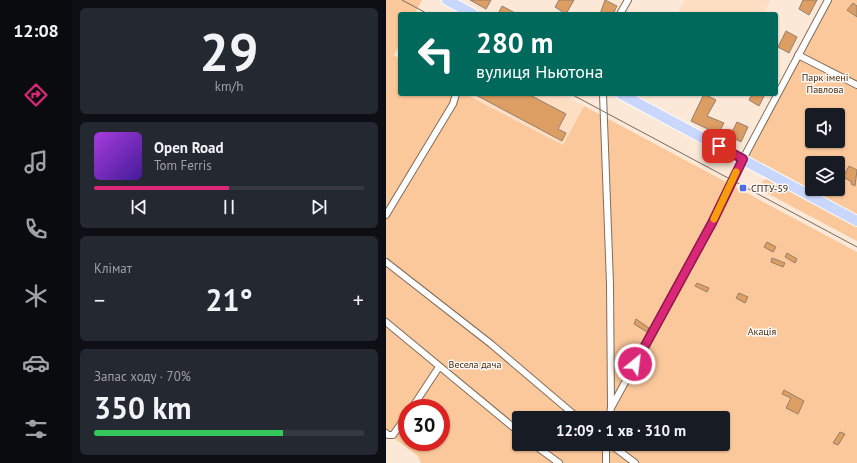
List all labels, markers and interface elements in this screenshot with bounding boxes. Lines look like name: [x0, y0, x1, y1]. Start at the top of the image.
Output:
text: 29: [200, 18, 258, 85]
text: 12:08: [13, 19, 59, 42]
text: 280 m: [476, 24, 553, 61]
icon: left: [410, 28, 462, 80]
text: вулиця Ньютона: [476, 60, 604, 83]
park label: Парк імені Павлова: [802, 71, 848, 96]
text: km/h: [215, 78, 243, 95]
icon: directions: [22, 81, 50, 109]
map controls: [805, 108, 845, 196]
button: sound: [805, 108, 845, 148]
pin: [702, 129, 736, 163]
icon: arrive: [708, 135, 730, 157]
text: Open Road: [154, 138, 224, 157]
icon: music: [22, 148, 50, 176]
button: layers: [805, 156, 845, 196]
text: Tom Ferris: [154, 157, 212, 174]
place label: СПТУ-59: [751, 182, 788, 195]
marker: СПТУ-59: [738, 183, 748, 193]
icon: previous: [128, 196, 150, 218]
icon: pause: [218, 196, 240, 218]
icon: next: [308, 196, 330, 218]
icon: phone: [22, 215, 50, 243]
text: Клімат: [94, 260, 132, 277]
text: 21°: [205, 280, 253, 319]
icon: climate: [22, 282, 50, 310]
text: −: [94, 286, 105, 314]
text: +: [353, 286, 364, 314]
park label: Акація: [748, 325, 776, 338]
position arrow: [614, 343, 656, 385]
icon: car: [22, 349, 50, 377]
park label: Весела дача: [449, 358, 501, 371]
text: Запас ходу · 70%: [94, 368, 191, 385]
text: 350 km: [94, 388, 192, 427]
speed limit sign: 30: [398, 399, 450, 451]
icon: filters: [22, 415, 50, 443]
text: 12:09 · 1 хв · 310 m: [556, 421, 686, 440]

